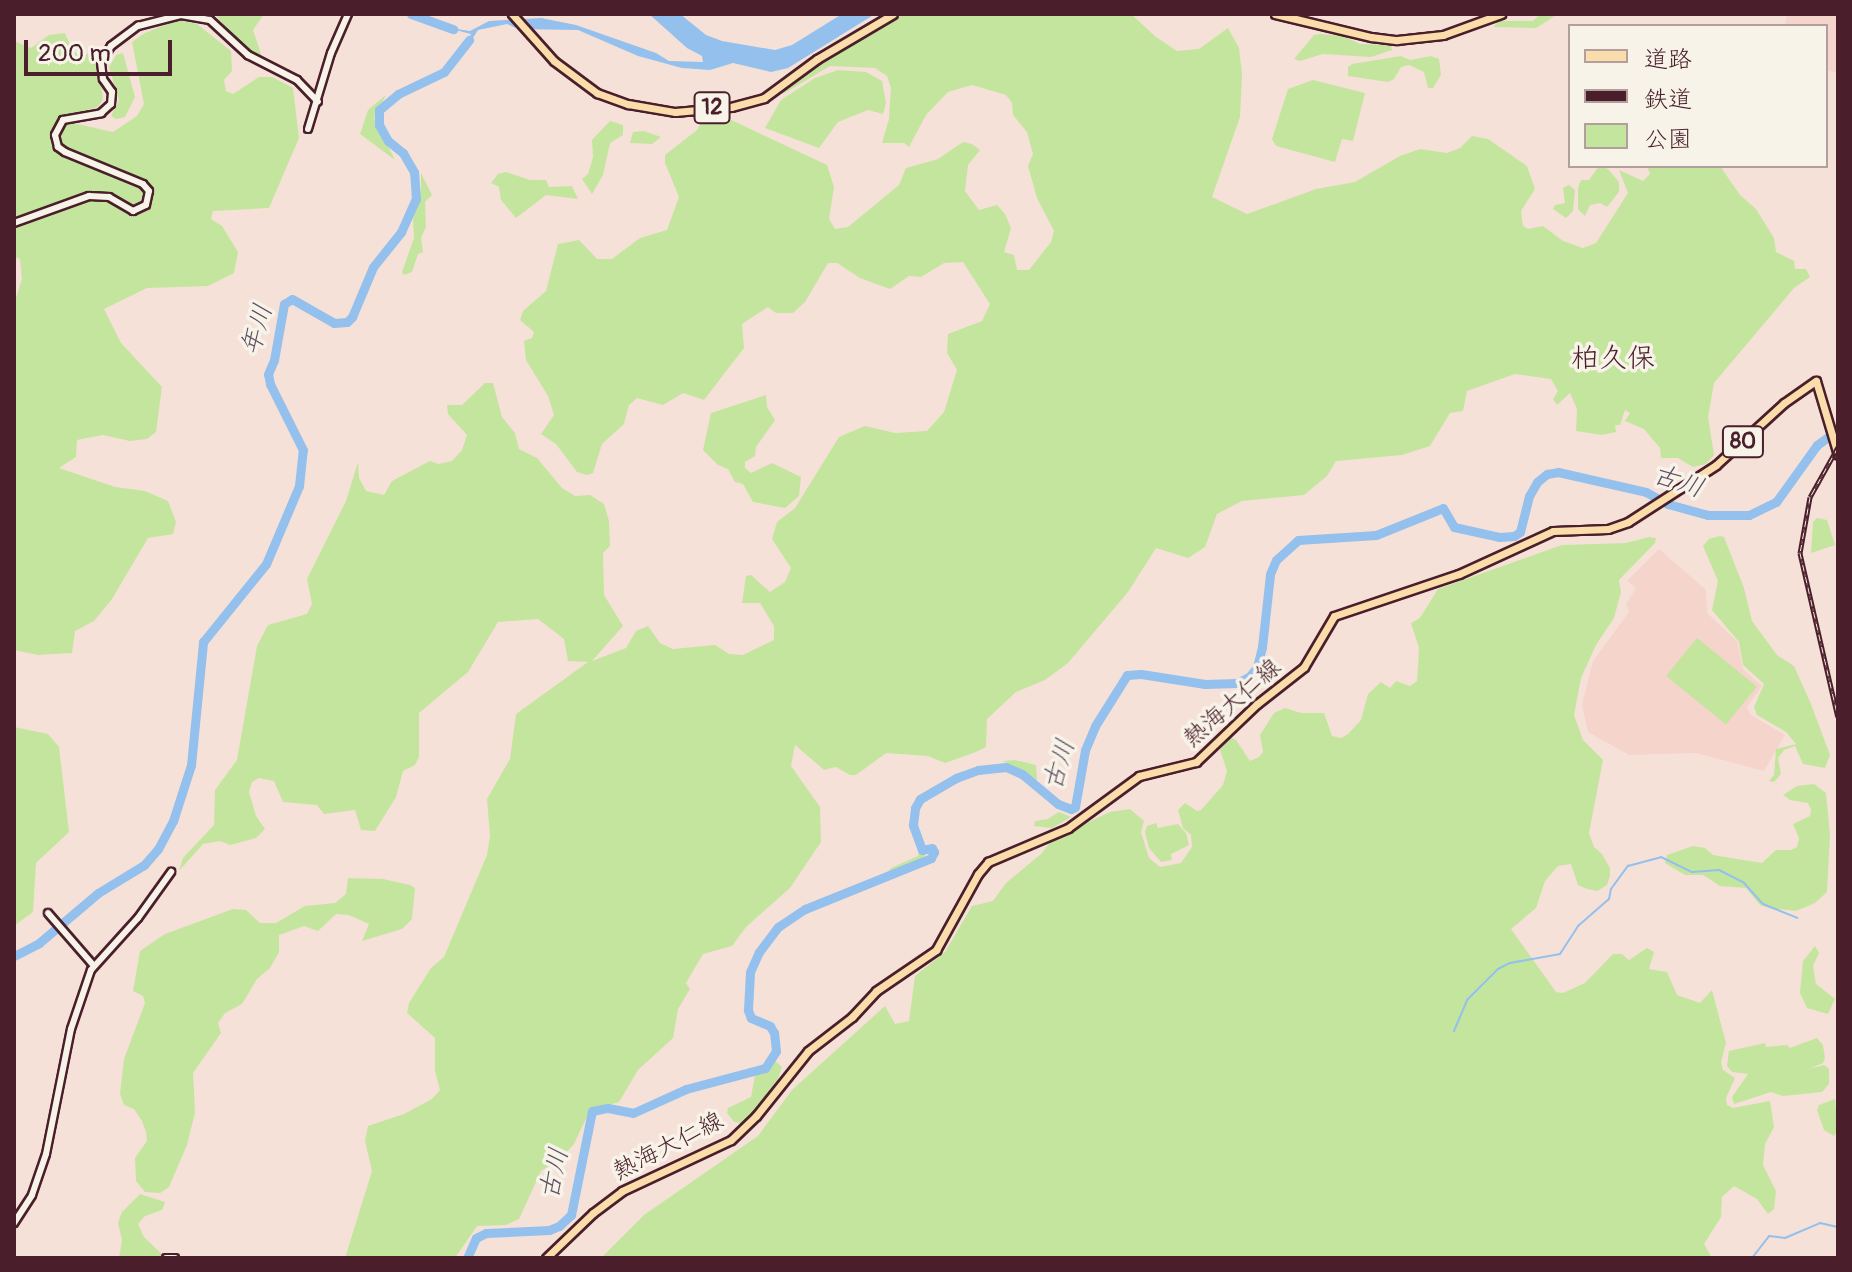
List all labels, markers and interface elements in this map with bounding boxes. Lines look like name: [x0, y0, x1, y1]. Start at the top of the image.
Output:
scale bar: [28, 24, 176, 74]
legend: [1568, 24, 1828, 168]
text: 200 m: [38, 39, 111, 68]
text: 道路: [1644, 45, 1692, 74]
text: 鉄道: [1644, 85, 1692, 114]
road number: 12: [692, 90, 732, 126]
text: 公園: [1644, 125, 1692, 154]
water label: 年川: [236, 301, 280, 359]
district label: 柏久保: [1571, 342, 1655, 376]
road number: 80: [1721, 424, 1765, 460]
water label: 古川: [1648, 459, 1708, 505]
street label: 熱海大仁線: [1177, 653, 1287, 753]
water label: 古川: [1037, 736, 1083, 794]
street label: 熱海大仁線: [608, 1106, 728, 1186]
water label: 古川: [534, 1145, 576, 1203]

